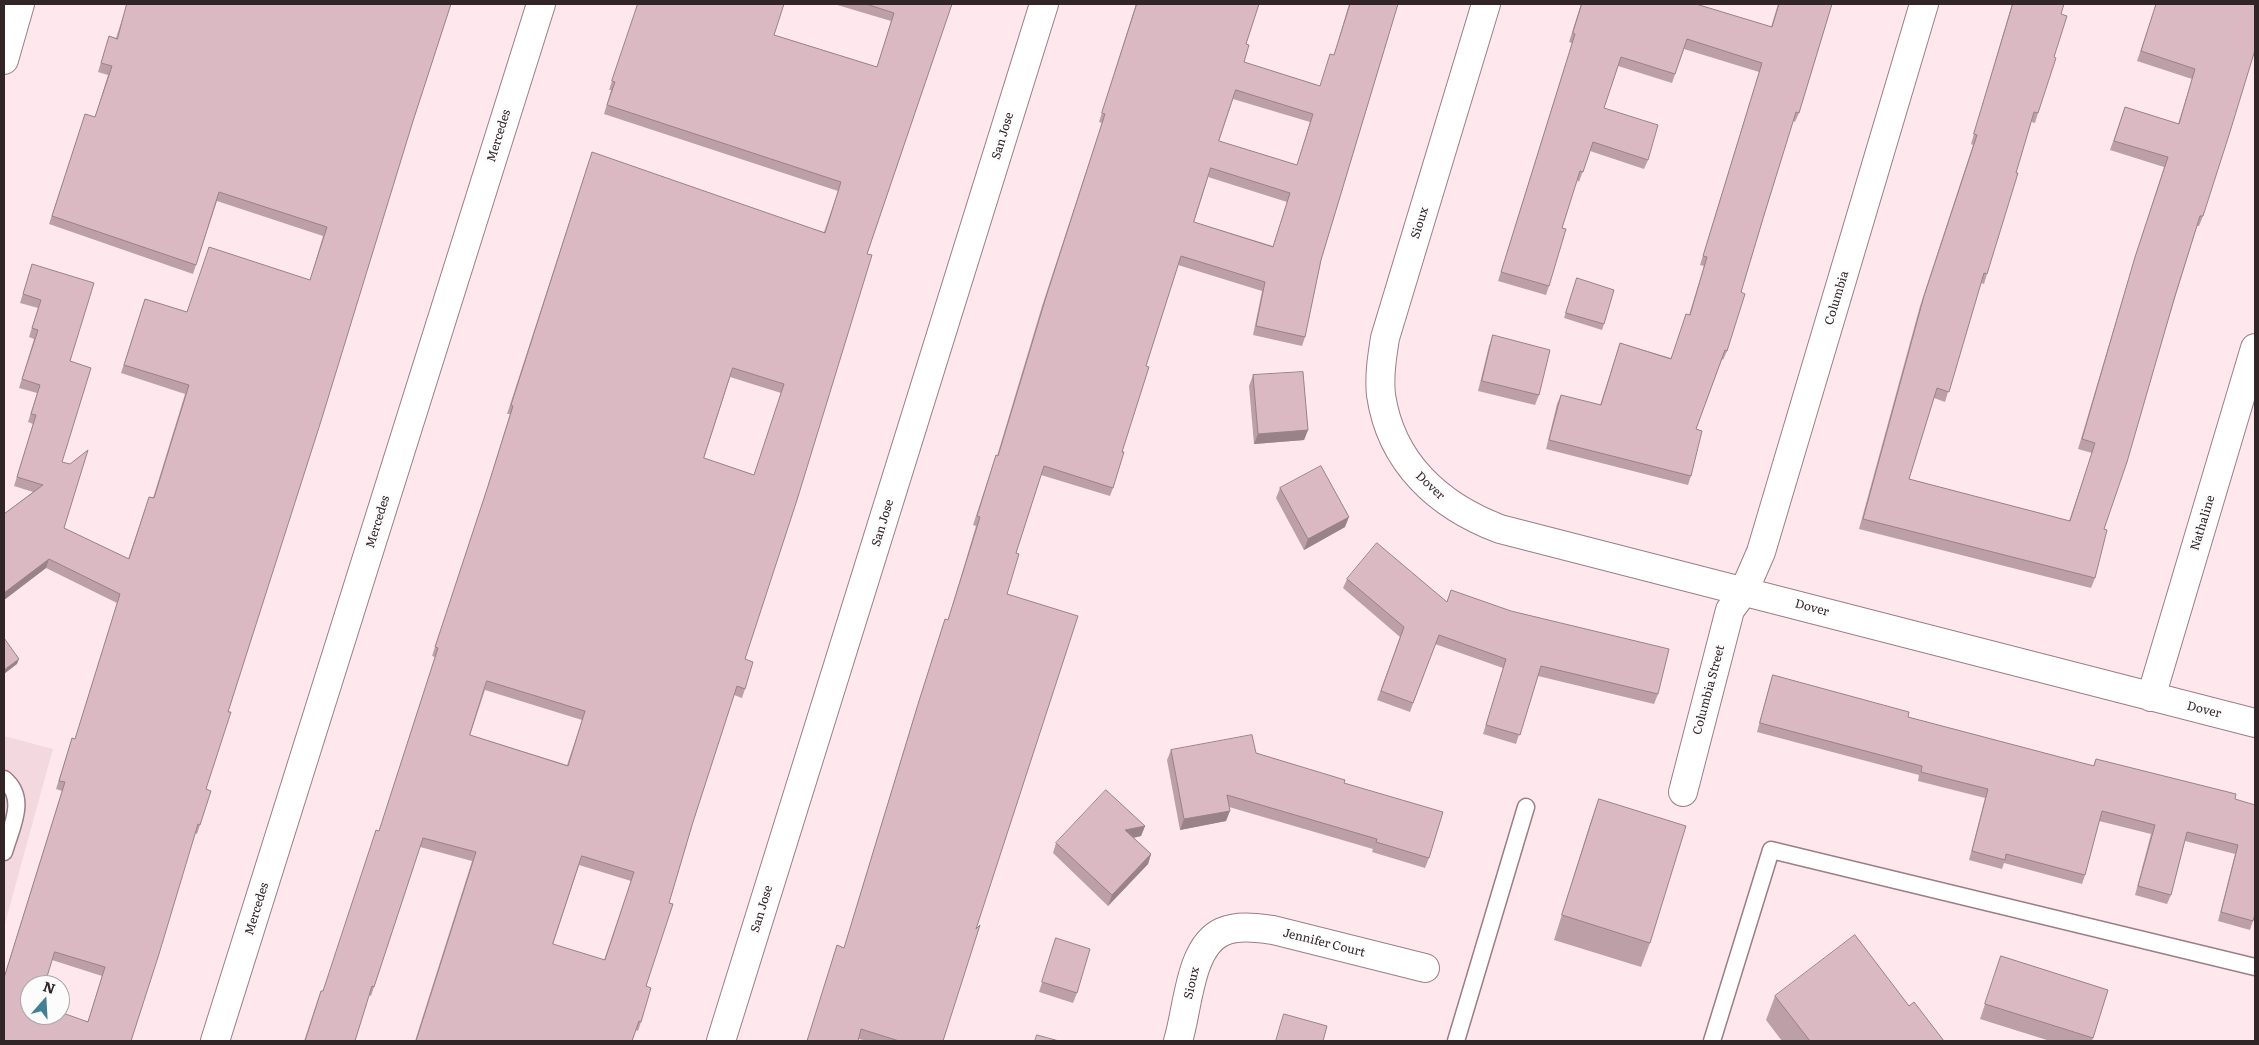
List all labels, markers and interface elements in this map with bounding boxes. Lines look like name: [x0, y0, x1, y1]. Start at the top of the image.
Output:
street label: Mercedes: [484, 108, 514, 164]
street label: San Jose: [989, 111, 1017, 161]
street label: Sioux: [1408, 205, 1432, 241]
street label: Columbia: [1822, 269, 1852, 327]
street label: Dover: [1412, 469, 1448, 503]
street label: Mercedes: [363, 494, 393, 550]
street label: Nathaline: [2188, 494, 2218, 552]
street label: San Jose: [869, 498, 897, 548]
street label: Dover: [1793, 597, 1831, 619]
street label: Columbia Street: [1690, 643, 1728, 737]
street label: Dover: [2185, 699, 2223, 721]
street label: Mercedes: [242, 881, 272, 937]
street label: San Jose: [748, 884, 776, 934]
street label: Jennifer Court: [1281, 926, 1367, 960]
street label: Sioux: [1181, 966, 1203, 1000]
north arrow: [20, 975, 70, 1025]
text: N: [41, 975, 58, 998]

